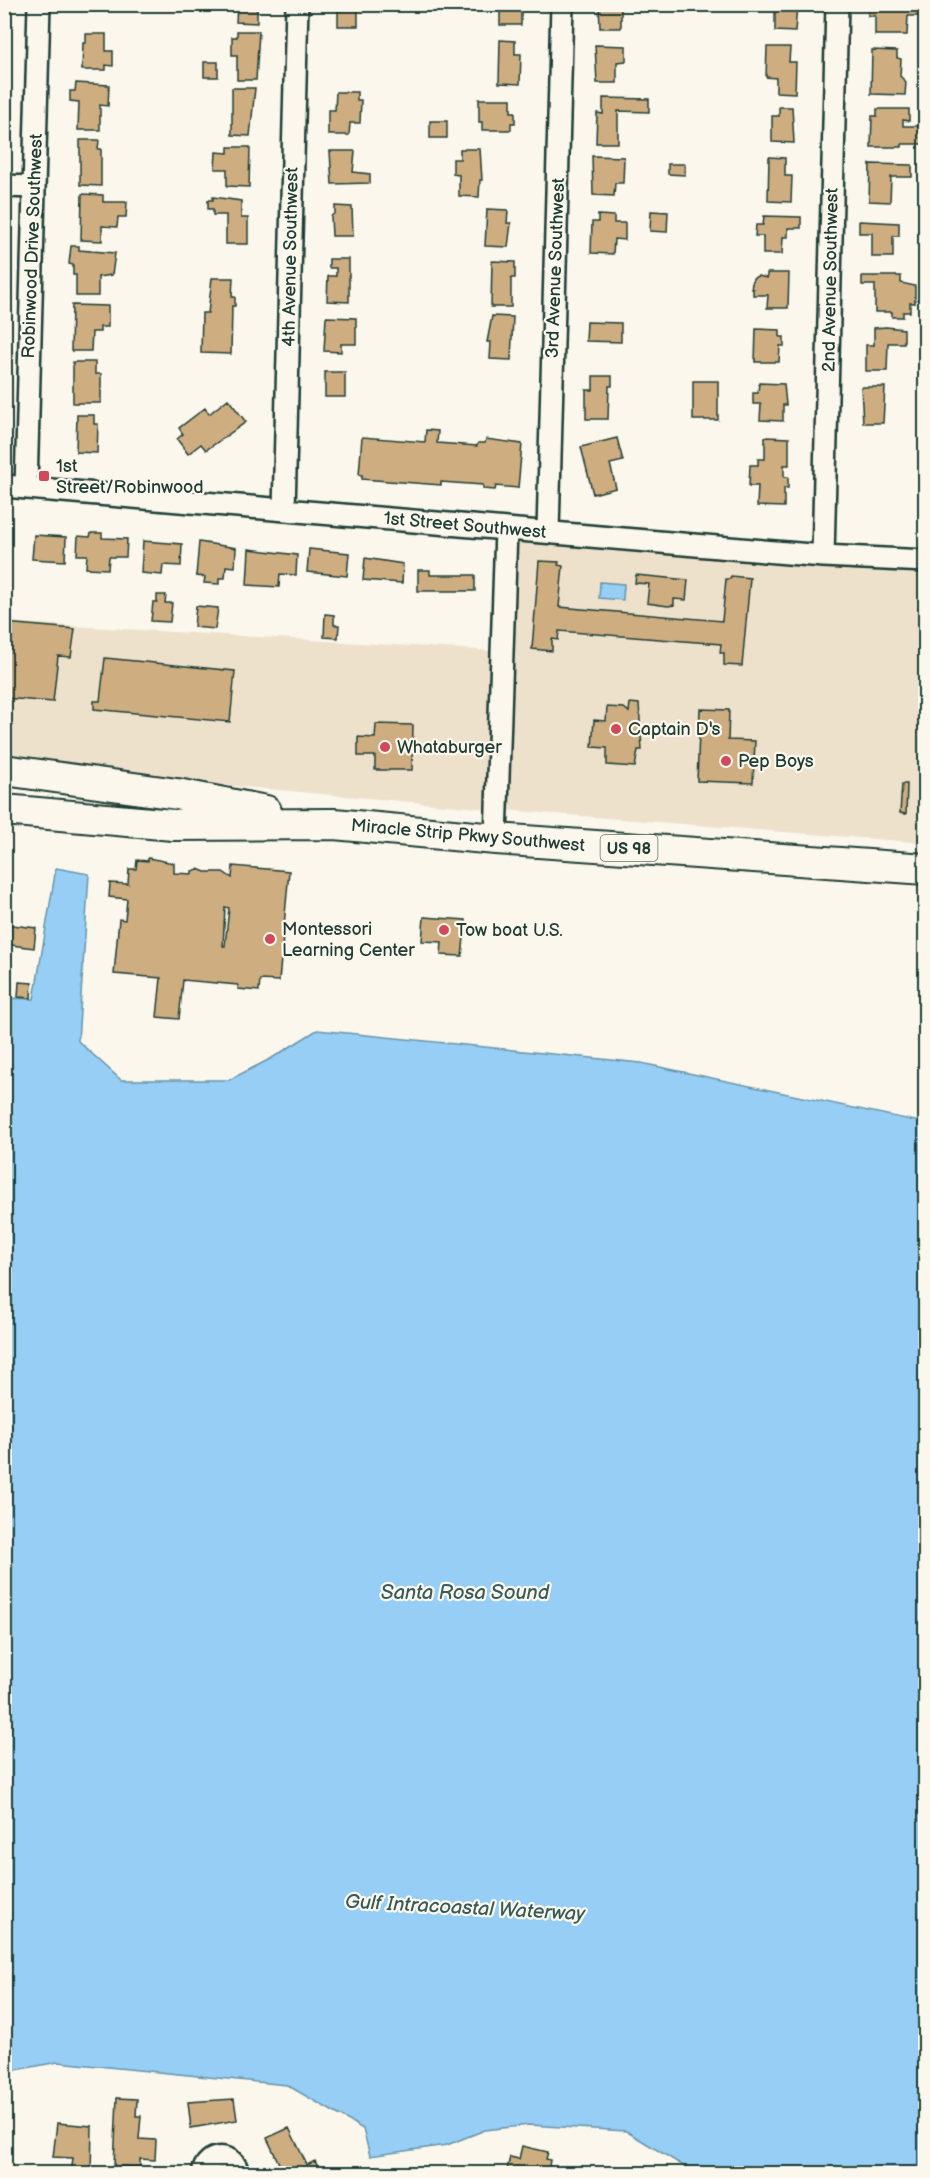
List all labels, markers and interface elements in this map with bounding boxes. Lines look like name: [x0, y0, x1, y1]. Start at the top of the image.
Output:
street label: Robinwood Drive Southwest: [18, 133, 47, 359]
street label: 4th Avenue Southwest: [278, 167, 303, 347]
street label: 3rd Avenue Southwest: [542, 177, 569, 359]
street label: 2nd Avenue Southwest: [818, 187, 843, 372]
place label: 1st Street/Robinwood: [56, 456, 204, 498]
marker: 1st Street/Robinwood: [37, 469, 51, 483]
street label: 1st Street Southwest: [383, 508, 548, 543]
place label: Captain D's: [628, 719, 721, 740]
marker: Captain D's: [609, 722, 623, 736]
place label: Whataburger: [397, 737, 502, 758]
marker: Whataburger: [378, 740, 392, 754]
place label: Pep Boys: [738, 751, 814, 772]
marker: Pep Boys: [719, 754, 733, 768]
street label: Miracle Strip Pkwy Southwest: [350, 815, 586, 856]
road number: US 98: [600, 835, 658, 861]
place label: Montessori Learning Center: [282, 919, 415, 961]
place label: Tow boat U.S.: [456, 920, 563, 941]
marker: Tow boat U.S.: [437, 923, 451, 937]
marker: Montessori Learning Center: [263, 932, 277, 946]
water label: Santa Rosa Sound: [381, 1581, 550, 1605]
water label: Gulf Intracoastal Waterway: [344, 1890, 587, 1926]

